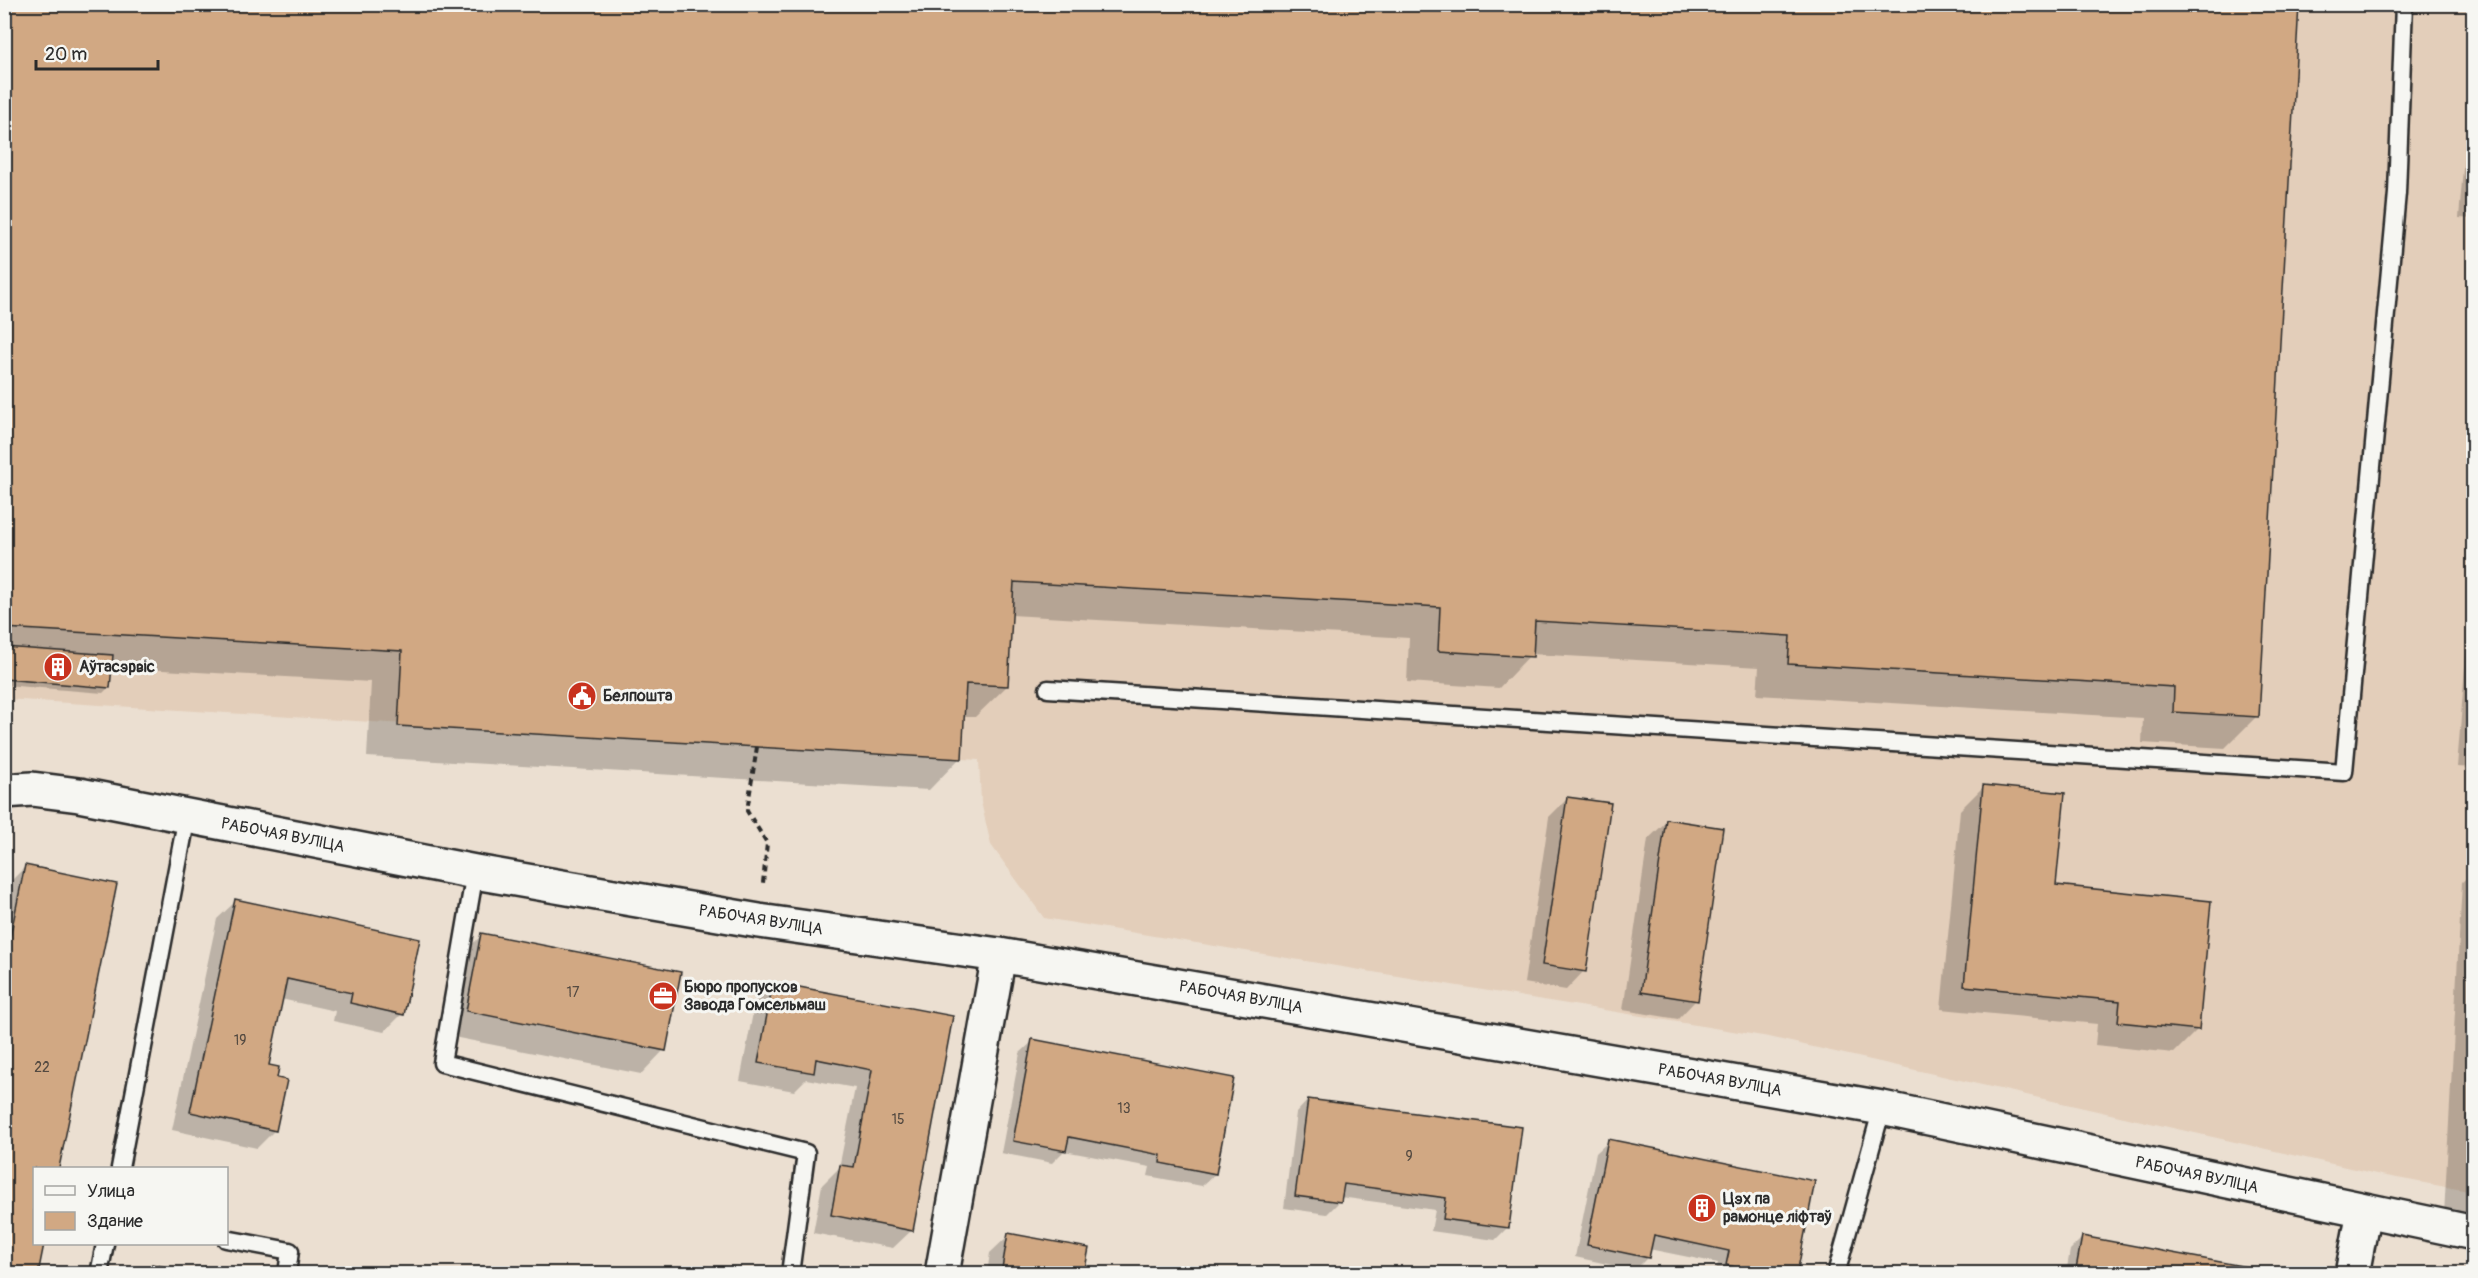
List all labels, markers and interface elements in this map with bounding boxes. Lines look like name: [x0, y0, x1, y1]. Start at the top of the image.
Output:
scale bar: [36, 33, 158, 71]
text: 20 m: [45, 43, 87, 66]
building icon: Аўтасэрвіс: [42, 651, 74, 683]
place label: Аўтасэрвіс: [79, 657, 155, 677]
public building icon: Белпошта: [566, 680, 598, 712]
place label: Белпошта: [603, 686, 673, 706]
street label: РАБОЧАЯ ВУЛІЦА: [220, 813, 346, 857]
street label: РАБОЧАЯ ВУЛІЦА: [698, 900, 824, 940]
street label: РАБОЧАЯ ВУЛІЦА: [1178, 976, 1304, 1018]
place label: Бюро пропусков Завода Гомсельмаш: [684, 977, 826, 1015]
office icon: Бюро пропусков Завода Гомсельмаш: [647, 980, 679, 1012]
house number: 17: [567, 984, 580, 1001]
house number: 19: [234, 1032, 246, 1049]
house number: 22: [34, 1059, 50, 1076]
street label: РАБОЧАЯ ВУЛІЦА: [1657, 1059, 1783, 1101]
house number: 13: [1117, 1100, 1131, 1117]
house number: 15: [891, 1111, 905, 1128]
house number: 9: [1405, 1148, 1413, 1165]
street label: РАБОЧАЯ ВУЛІЦА: [2134, 1152, 2260, 1198]
legend: [33, 1167, 228, 1245]
text: Улица: [87, 1180, 135, 1203]
place label: Цэх па рамонце ліфтаў: [1723, 1189, 1832, 1227]
building icon: Цэх па рамонце ліфтаў: [1686, 1192, 1718, 1224]
text: Здание: [87, 1210, 143, 1233]

